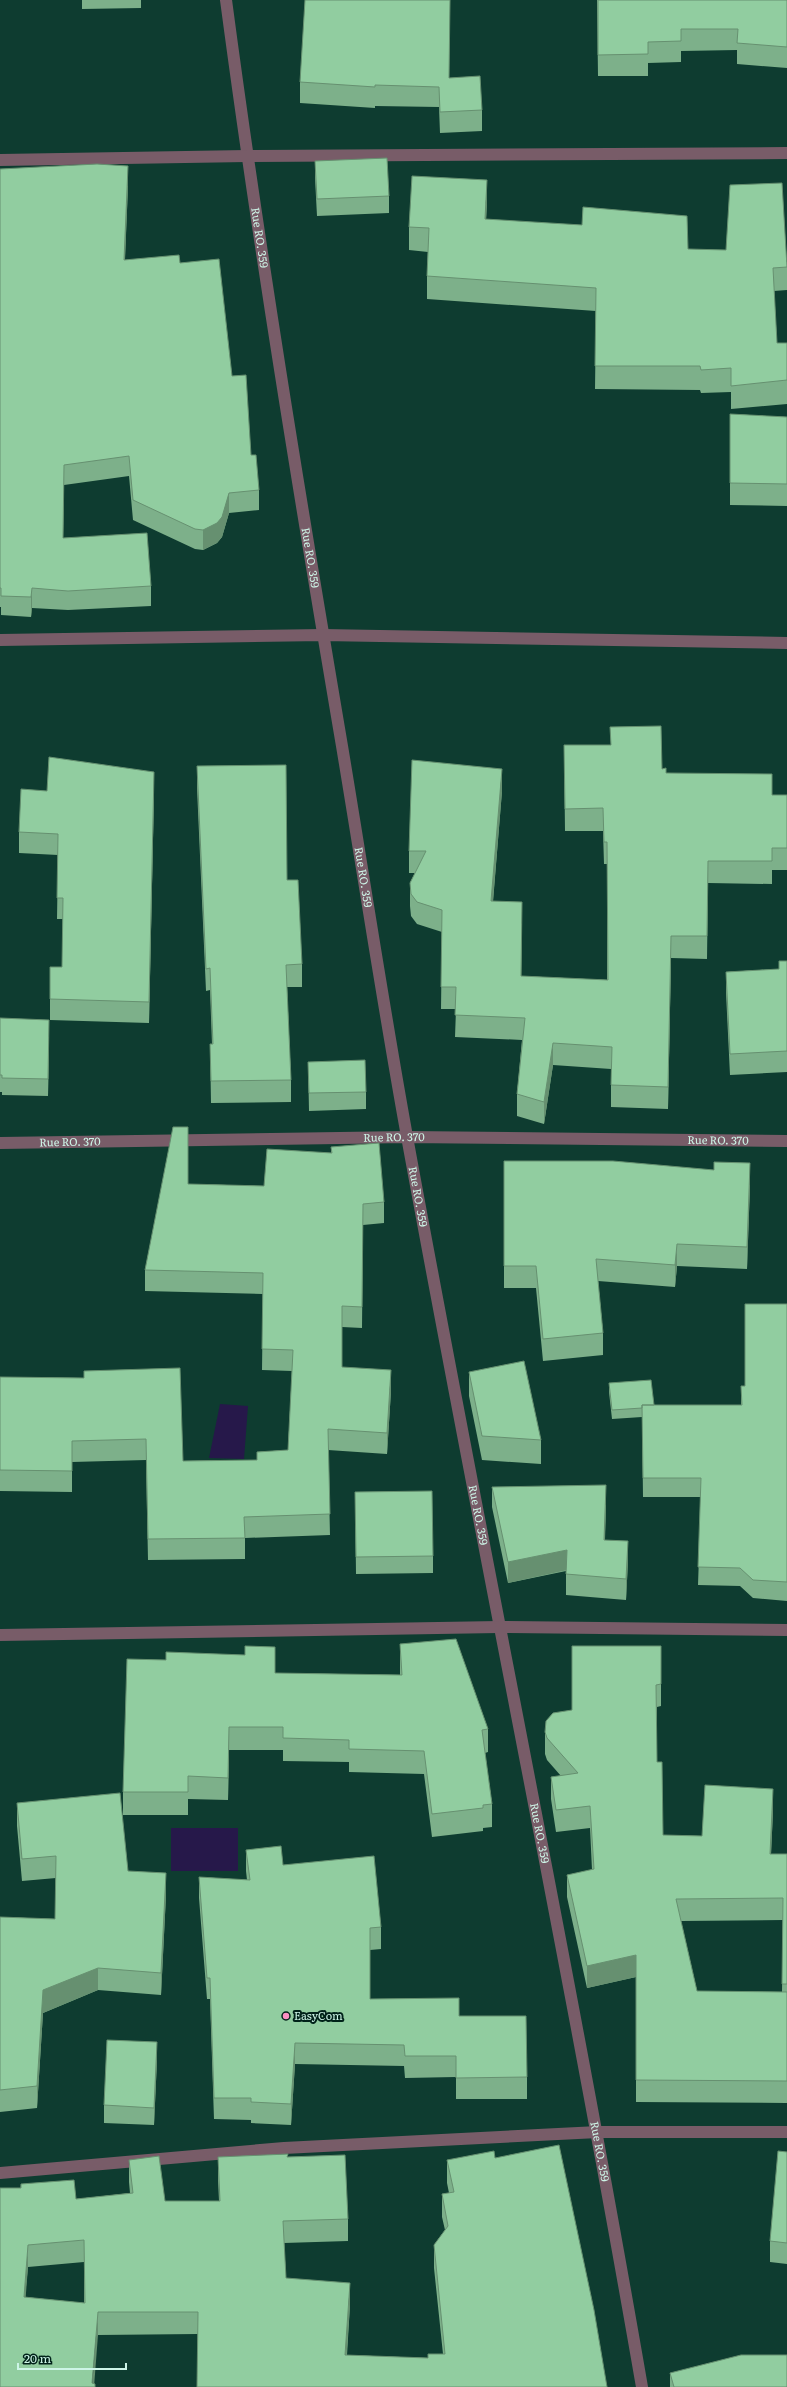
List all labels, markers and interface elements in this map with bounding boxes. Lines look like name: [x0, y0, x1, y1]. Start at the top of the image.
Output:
street label: Rue RO. 359: [248, 206, 273, 269]
street label: Rue RO. 359: [299, 526, 324, 589]
street label: Rue RO. 359: [352, 846, 377, 909]
street label: Rue RO. 370: [363, 1128, 425, 1145]
street label: Rue RO. 370: [687, 1131, 749, 1148]
street label: Rue RO. 370: [39, 1133, 101, 1149]
street label: Rue RO. 359: [406, 1165, 432, 1228]
street label: Rue RO. 359: [466, 1483, 493, 1547]
street label: Rue RO. 359: [527, 1801, 554, 1865]
place label: EasyCom: [294, 2007, 343, 2023]
marker: EasyCom: [281, 2011, 291, 2021]
street label: Rue RO. 359: [587, 2120, 614, 2183]
scale bar: [18, 2345, 126, 2371]
text: 20 m: [24, 2349, 51, 2367]

